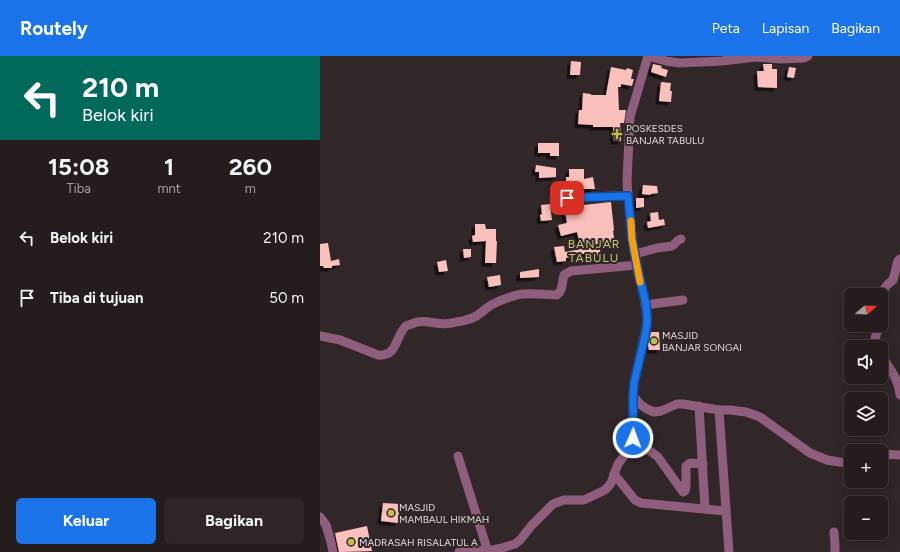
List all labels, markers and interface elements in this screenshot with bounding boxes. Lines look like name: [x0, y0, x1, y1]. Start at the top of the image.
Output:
text: Routely: [20, 17, 88, 40]
text: Peta: [712, 20, 740, 37]
text: Lapisan: [762, 20, 809, 37]
text: Bagikan: [831, 20, 880, 37]
text: 210 m: [82, 70, 159, 104]
icon: left: [16, 72, 68, 124]
text: Belok kiri: [82, 104, 154, 126]
place label: POSKESDES BANJAR TABULU: [626, 122, 704, 147]
marker: POSKESDES BANJAR TABULU: [611, 128, 623, 140]
text: 15:08: [48, 152, 110, 181]
text: 1: [164, 152, 174, 181]
text: 260: [229, 152, 272, 181]
text: Tiba: [67, 181, 91, 196]
text: mnt: [157, 181, 181, 196]
text: m: [245, 181, 256, 196]
pin: [550, 181, 584, 215]
icon: arrive: [556, 187, 578, 209]
icon: left: [16, 227, 38, 249]
text: Belok kiri: [50, 229, 113, 247]
text: 210 m: [263, 229, 304, 247]
district label: BANJAR TABULU: [568, 237, 620, 265]
icon: arrive: [16, 287, 38, 309]
north arrow: [844, 288, 888, 332]
map controls: [844, 288, 888, 540]
text: Tiba di tujuan: [50, 289, 144, 307]
text: 50 m: [269, 289, 304, 307]
place label: MASJID BANJAR SONGAI: [662, 329, 742, 354]
marker: MASJID BANJAR SONGAI: [649, 336, 659, 346]
button: sound: [844, 340, 888, 384]
button: layers: [844, 392, 888, 436]
position arrow: [612, 417, 654, 459]
button: +: [844, 444, 888, 488]
button: −: [844, 496, 888, 540]
button: Keluar: [16, 498, 156, 544]
button: Bagikan: [164, 498, 304, 544]
place label: MASJID MAMBAUL HIKMAH: [399, 501, 489, 526]
marker: MASJID MAMBAUL HIKMAH: [386, 508, 396, 518]
place label: MADRASAH RISALATUL A: [359, 536, 478, 549]
marker: MADRASAH RISALATUL A: [346, 537, 356, 547]

